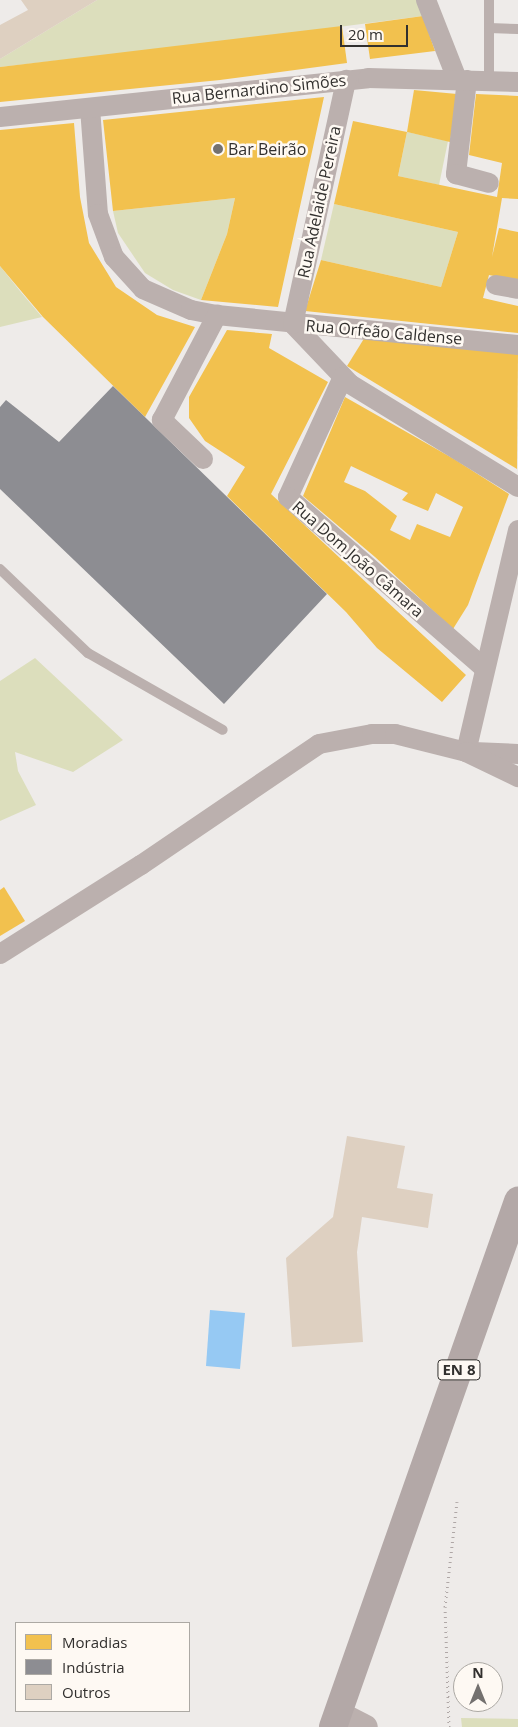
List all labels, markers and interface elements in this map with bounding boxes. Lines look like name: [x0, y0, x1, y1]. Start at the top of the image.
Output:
scale bar: [343, 15, 410, 47]
text: 20 m: [348, 24, 383, 44]
street label: Rua Bernardino Simões: [171, 70, 347, 108]
street label: Rua Adelaide Pereira: [293, 124, 345, 280]
place label: Bar Beirão: [228, 139, 306, 159]
marker: Bar Beirão: [212, 143, 224, 155]
street label: Rua Orfeão Caldense: [305, 316, 463, 348]
street label: Rua Dom João Câmara: [288, 497, 428, 621]
road number: EN 8: [436, 1358, 482, 1382]
legend: [15, 1622, 190, 1712]
text: Moradias: [62, 1632, 127, 1652]
text: Indústria: [62, 1657, 125, 1677]
north arrow: [453, 1662, 503, 1712]
text: N: [472, 1663, 484, 1682]
text: Outros: [62, 1682, 111, 1702]

